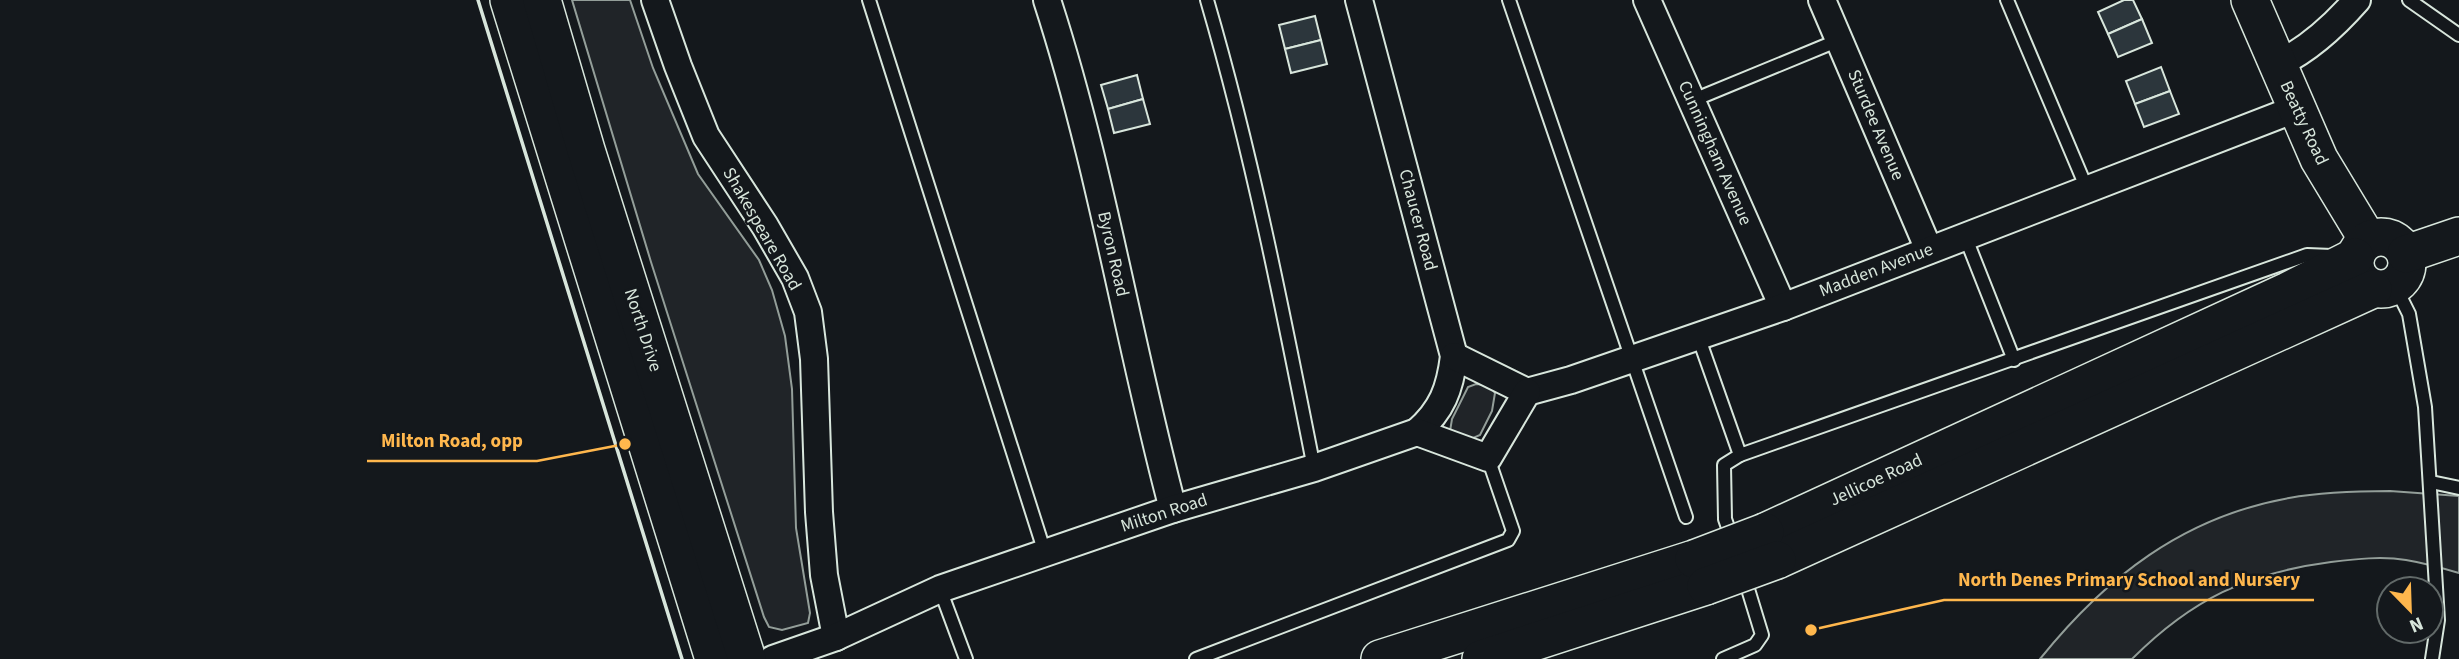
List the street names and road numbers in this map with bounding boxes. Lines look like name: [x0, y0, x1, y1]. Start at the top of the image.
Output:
street label: Sturdee Avenue: [1841, 66, 1911, 184]
street label: Cunningham Avenue: [1672, 77, 1758, 229]
street label: Beatty Road: [2274, 77, 2334, 169]
street label: Shakespeare Road: [717, 163, 807, 295]
street label: Chaucer Road: [1392, 166, 1444, 274]
street label: Byron Road: [1091, 209, 1135, 299]
street label: Madden Avenue: [1816, 237, 1937, 303]
street label: North Drive: [618, 285, 668, 375]
street label: Jellicoe Road: [1825, 448, 1927, 512]
street label: Milton Road: [1117, 487, 1211, 539]

